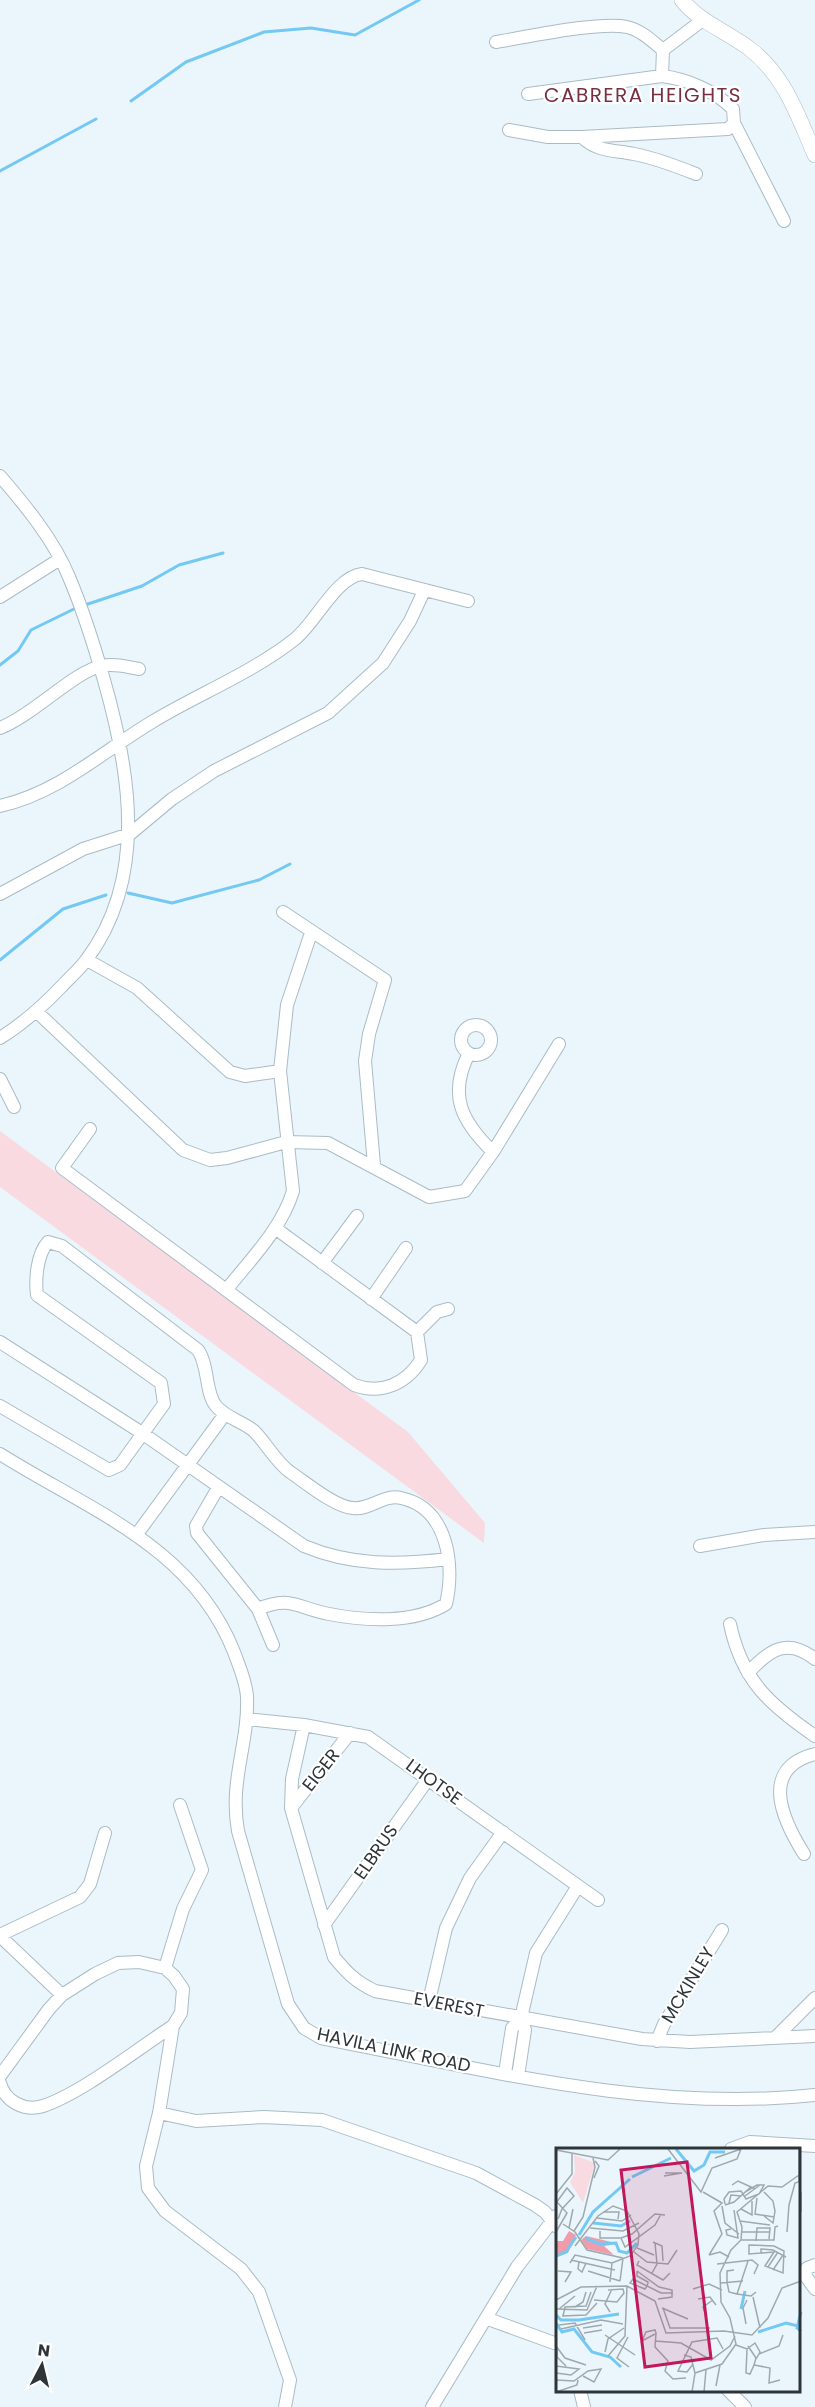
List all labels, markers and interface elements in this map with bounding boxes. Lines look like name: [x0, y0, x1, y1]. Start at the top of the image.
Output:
district label: CABRERA HEIGHTS: [544, 81, 742, 109]
street label: EIGER: [296, 1743, 345, 1796]
street label: LHOTSE: [401, 1753, 467, 1810]
street label: ELBRUS: [348, 1819, 404, 1884]
street label: MCKINLEY: [655, 1942, 720, 2028]
street label: EVEREST: [412, 1985, 487, 2024]
street label: HAVILA LINK ROAD: [315, 2021, 473, 2078]
inset map: [556, 2148, 800, 2392]
north arrow: [12, 2335, 72, 2395]
text: N: [36, 2338, 51, 2363]

